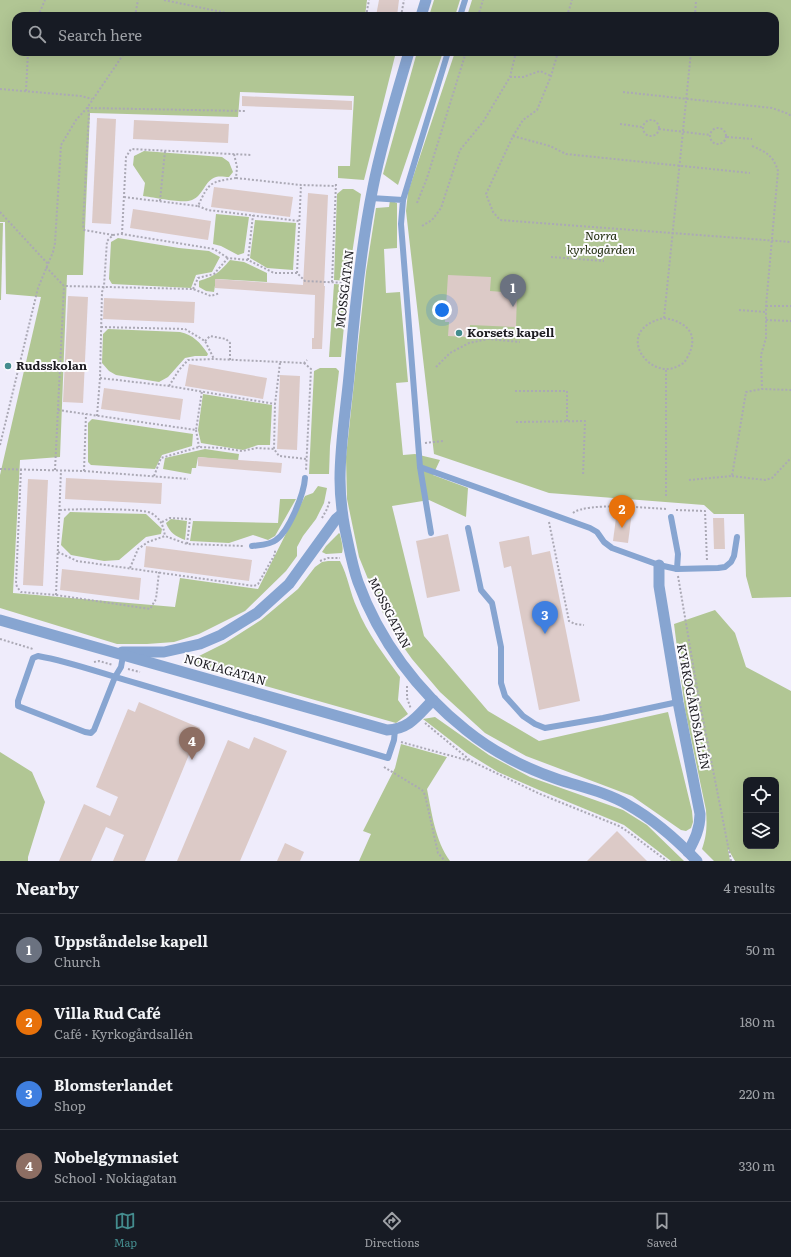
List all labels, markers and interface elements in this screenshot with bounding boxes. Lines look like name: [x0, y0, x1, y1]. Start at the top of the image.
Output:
search box: [12, 12, 779, 56]
icon: search: [26, 23, 48, 45]
text: Search here: [58, 23, 142, 46]
park label: Norra kyrkogården: [567, 226, 635, 258]
street label: MOSSGATAN: [330, 249, 358, 329]
pin: 1: [500, 274, 526, 307]
your location: [432, 300, 452, 320]
place label: Korsets kapell: [467, 323, 555, 341]
marker: Korsets kapell: [454, 328, 464, 338]
place label: Rudsskolan: [16, 356, 88, 374]
marker: Rudsskolan: [3, 361, 13, 371]
pin: 2: [609, 495, 635, 528]
street label: MOSSGATAN: [364, 574, 416, 652]
pin: 3: [532, 601, 558, 634]
street label: KYRKOGÅRDSALLÉN: [673, 642, 715, 771]
street label: NOKIAGATAN: [182, 649, 268, 689]
pin: 4: [179, 727, 205, 760]
map controls: [743, 777, 779, 849]
button: locate: [743, 777, 779, 813]
button: layers: [743, 813, 779, 849]
text: Nearby: [16, 875, 79, 900]
text: 4 results: [724, 878, 775, 897]
text: Uppståndelse kapell: [54, 929, 208, 952]
text: 1: [26, 940, 32, 959]
text: 50 m: [746, 940, 775, 959]
text: Church: [54, 952, 101, 971]
text: Villa Rud Café: [54, 1001, 161, 1024]
text: 2: [26, 1012, 32, 1031]
text: 180 m: [740, 1012, 775, 1031]
text: Café · Kyrkogårdsallén: [54, 1024, 193, 1043]
text: Blomsterlandet: [54, 1073, 173, 1096]
text: 3: [25, 1084, 33, 1103]
text: 220 m: [739, 1084, 775, 1103]
text: Shop: [54, 1096, 86, 1115]
text: Nobelgymnasiet: [54, 1145, 178, 1168]
text: 4: [25, 1156, 33, 1175]
text: 330 m: [739, 1156, 775, 1175]
text: School · Nokiagatan: [54, 1168, 177, 1187]
tab: Map: [114, 1210, 137, 1250]
tab: Directions: [364, 1210, 419, 1250]
tab: Saved: [647, 1210, 677, 1250]

